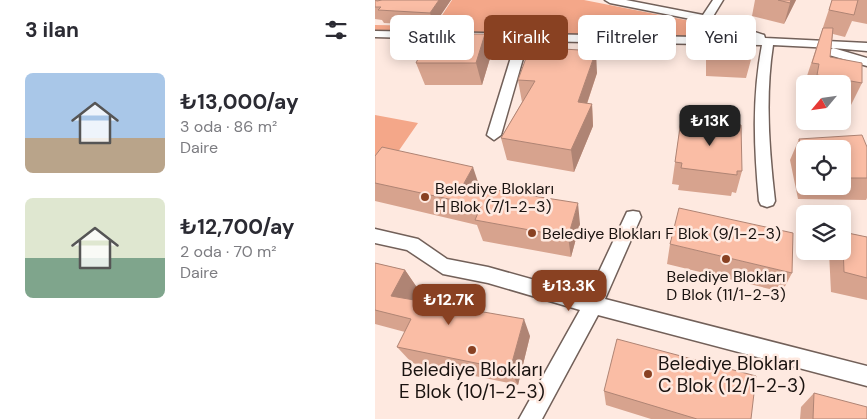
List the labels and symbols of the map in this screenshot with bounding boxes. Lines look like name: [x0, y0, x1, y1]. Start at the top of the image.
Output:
north arrow: [796, 75, 851, 130]
pin: ₺13K: [680, 104, 740, 147]
place label: Belediye Blokları H Blok (7/1-2-3): [435, 178, 554, 217]
marker: Belediye Blokları H Blok (7/1-2-3): [419, 191, 431, 203]
place label: Belediye Blokları F Blok (9/1-2-3): [542, 223, 781, 244]
marker: Belediye Blokları F Blok (9/1-2-3): [526, 227, 538, 239]
marker: Belediye Blokları D Blok (11/1-2-3): [720, 253, 732, 265]
place label: Belediye Blokları D Blok (11/1-2-3): [666, 266, 786, 305]
pin: ₺13.3K: [528, 270, 610, 312]
pin: ₺12.7K: [408, 284, 490, 326]
marker: Belediye Blokları E Blok (10/1-2-3): [466, 344, 478, 356]
place label: Belediye Blokları C Blok (12/1-2-3): [658, 351, 805, 398]
place label: Belediye Blokları E Blok (10/1-2-3): [399, 357, 545, 404]
marker: Belediye Blokları C Blok (12/1-2-3): [642, 368, 654, 380]

